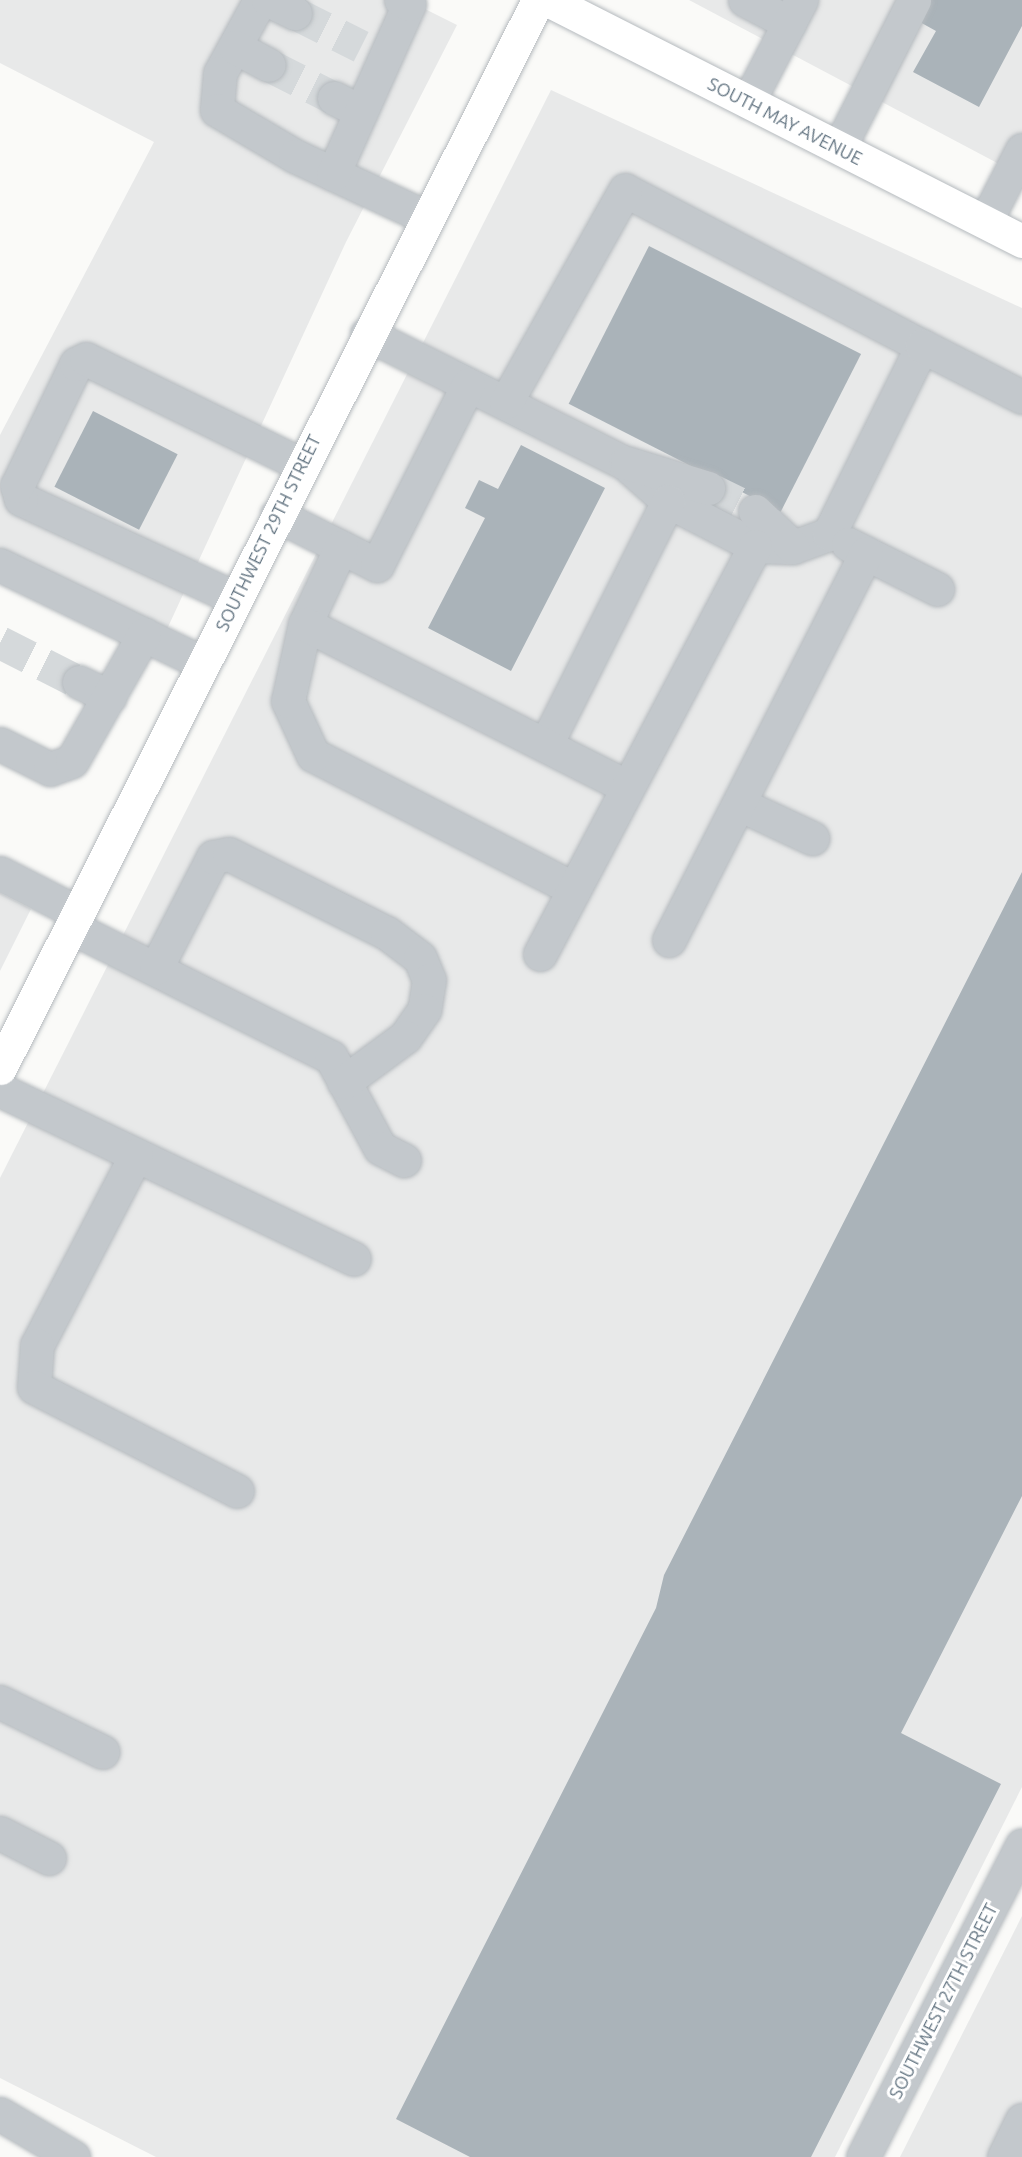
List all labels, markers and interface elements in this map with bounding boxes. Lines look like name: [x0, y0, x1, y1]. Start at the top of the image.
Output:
street label: SOUTH MAY AVENUE: [704, 73, 866, 169]
street label: SOUTHWEST 29TH STREET: [211, 431, 325, 635]
street label: SOUTHWEST 27TH STREET: [884, 1900, 1002, 2102]

